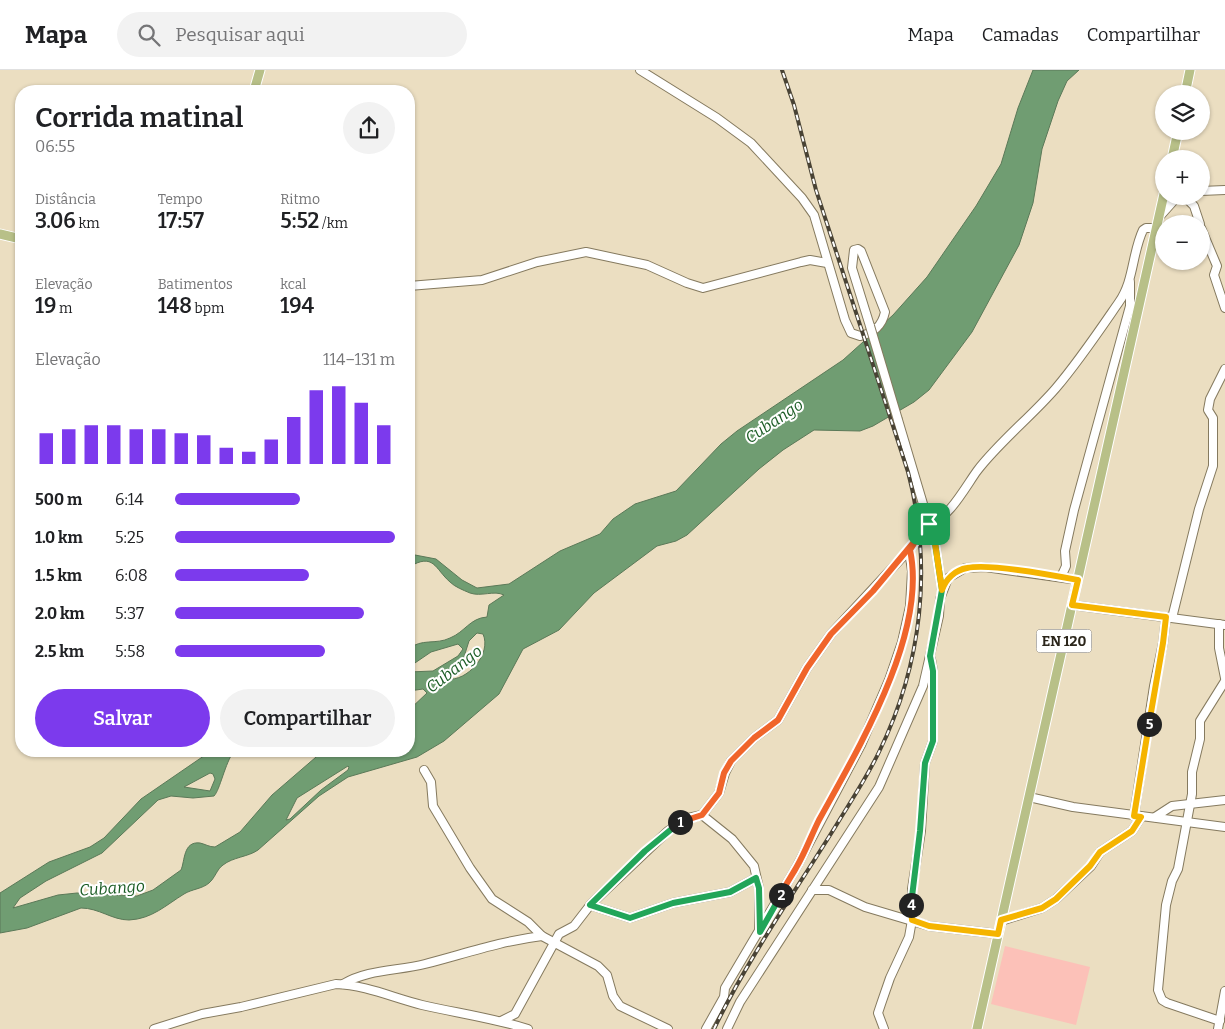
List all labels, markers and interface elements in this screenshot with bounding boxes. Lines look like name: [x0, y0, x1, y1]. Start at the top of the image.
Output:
search box: [117, 12, 467, 57]
text: Mapa: [25, 21, 87, 49]
icon: search: [135, 21, 163, 49]
text: Pesquisar aqui: [175, 23, 305, 46]
text: Mapa: [908, 24, 954, 46]
text: Camadas: [982, 24, 1059, 46]
text: Compartilhar: [1087, 24, 1200, 46]
map controls: [1155, 85, 1210, 270]
button: layers: [1155, 85, 1210, 140]
text: Corrida matinal: [35, 101, 243, 134]
button: share: [343, 102, 395, 154]
text: 06:55: [35, 137, 75, 156]
button: +: [1155, 150, 1210, 205]
text: Distância: [35, 191, 96, 208]
text: Tempo: [158, 191, 203, 208]
text: Ritmo: [280, 191, 320, 208]
text: 3.06: [35, 208, 76, 234]
text: 17:57: [158, 208, 204, 234]
text: 5:52: [280, 208, 319, 234]
text: km: [76, 215, 100, 232]
text: /km: [319, 215, 348, 232]
button: −: [1155, 215, 1210, 270]
text: Elevação: [35, 276, 93, 293]
text: Batimentos: [158, 276, 233, 293]
text: kcal: [280, 276, 306, 293]
text: 19: [35, 293, 56, 319]
text: 148: [158, 293, 192, 319]
text: 194: [280, 293, 314, 319]
text: m: [56, 300, 72, 317]
text: bpm: [192, 300, 224, 317]
text: Elevação: [35, 350, 101, 369]
text: 114–131 m: [323, 350, 395, 369]
water label: Cubango: [742, 395, 807, 447]
text: 500 m: [35, 490, 82, 509]
text: 6:14: [115, 490, 144, 509]
pin: [908, 503, 950, 545]
icon: arrive: [915, 510, 943, 538]
text: 1.0 km: [35, 528, 83, 547]
text: 5:25: [115, 528, 144, 547]
text: 1.5 km: [35, 566, 82, 585]
text: 6:08: [115, 566, 148, 585]
text: 2.0 km: [35, 604, 85, 623]
text: 5:37: [115, 604, 144, 623]
road number: EN 120: [1036, 630, 1092, 652]
water label: Cubango: [422, 641, 486, 697]
text: 2.5 km: [35, 642, 84, 661]
text: 5:58: [115, 642, 145, 661]
button: Salvar: [35, 689, 210, 747]
button: Compartilhar: [220, 689, 395, 747]
pin: 5: [1136, 712, 1162, 736]
text: 5: [1146, 716, 1153, 733]
pin: 1: [668, 810, 692, 834]
text: 1: [677, 814, 684, 831]
water label: Cubango: [79, 876, 145, 900]
pin: 2: [768, 882, 794, 908]
text: 2: [778, 887, 785, 904]
pin: 4: [898, 892, 924, 918]
text: 4: [907, 897, 916, 914]

